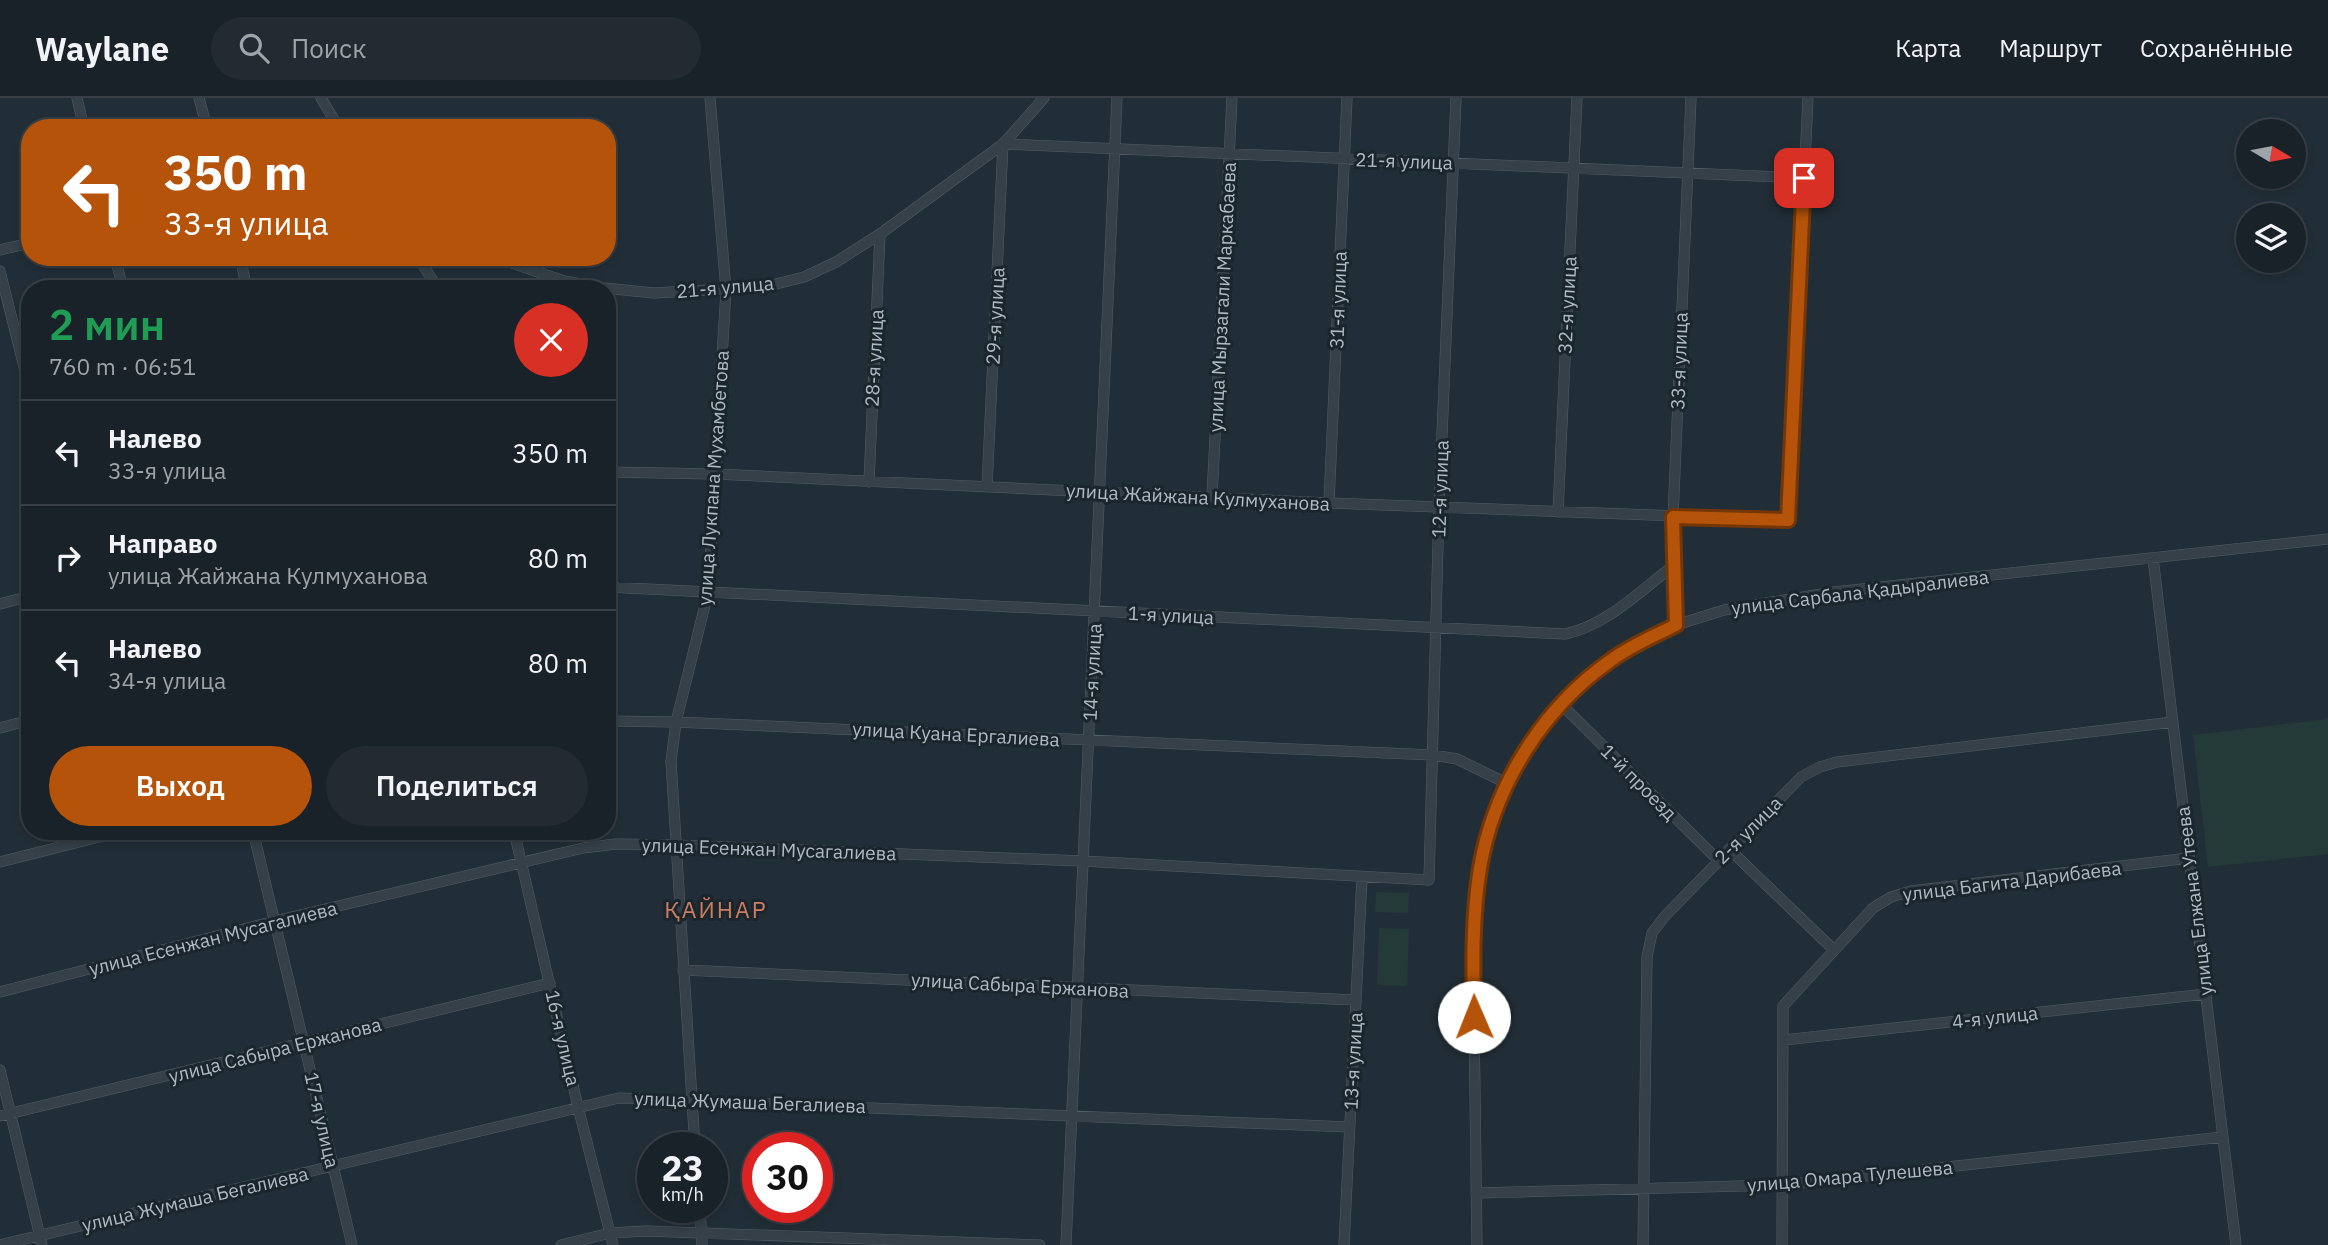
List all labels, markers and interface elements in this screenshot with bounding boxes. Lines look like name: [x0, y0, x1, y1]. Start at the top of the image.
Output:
search box: [211, 17, 701, 80]
text: Waylane: [35, 27, 169, 70]
icon: search: [235, 29, 273, 67]
text: Поиск: [291, 31, 366, 65]
text: Карта: [1895, 32, 1961, 64]
text: Маршрут: [1999, 32, 2102, 64]
text: Сохранённые: [2140, 32, 2293, 64]
north arrow: [2236, 119, 2306, 189]
map controls: [2236, 119, 2306, 273]
text: 350 m: [164, 140, 308, 203]
icon: left: [49, 147, 140, 238]
street label: 21-я улица: [1355, 147, 1453, 175]
pin: [1774, 148, 1834, 208]
icon: arrive: [1785, 159, 1823, 197]
street label: улица Мырзагали Маркабаева: [1203, 161, 1241, 433]
text: 33-я улица: [164, 202, 328, 244]
button: layers: [2236, 203, 2306, 273]
street label: 31-я улица: [1324, 251, 1352, 349]
street label: 32-я улица: [1552, 256, 1582, 354]
street label: 29-я улица: [980, 267, 1010, 365]
street label: 21-я улица: [675, 271, 775, 303]
text: 2 мин: [49, 297, 165, 352]
button: close: [514, 303, 588, 377]
street label: 28-я улица: [859, 309, 889, 407]
street label: 33-я улица: [1665, 312, 1693, 410]
street label: улица Лукпана Мухамбетова: [692, 350, 734, 606]
text: 760 m · 06:51: [49, 351, 196, 381]
text: Налево: [108, 421, 202, 455]
icon: left: [49, 434, 87, 472]
text: 350 m: [512, 436, 588, 470]
street label: 12-я улица: [1426, 440, 1454, 538]
text: 33-я улица: [108, 455, 226, 485]
street label: улица Жайжана Кулмуханова: [1065, 478, 1331, 516]
text: Направо: [108, 526, 217, 560]
icon: right: [49, 539, 87, 577]
text: 80 m: [528, 541, 588, 575]
text: улица Жайжана Кулмуханова: [108, 560, 428, 590]
street label: улица Сарбала Қадыралиева: [1730, 564, 1990, 620]
street label: 1-я улица: [1127, 601, 1215, 629]
street label: 14-я улица: [1077, 623, 1107, 721]
text: Налево: [108, 631, 202, 665]
icon: left: [49, 644, 87, 682]
text: 80 m: [528, 646, 588, 680]
text: 34-я улица: [108, 665, 226, 695]
street label: улица Куана Ергалиева: [852, 717, 1060, 751]
street label: 1-й проезд: [1596, 739, 1682, 825]
button: Выход: [49, 746, 312, 826]
button: Поделиться: [326, 746, 588, 826]
street label: 2-я улица: [1709, 791, 1787, 869]
street label: улица Елжана Утеева: [2170, 805, 2218, 997]
street label: улица Есенжан Мусагалиева: [641, 833, 897, 865]
street label: улица Багита Дарибаева: [1901, 856, 2123, 906]
district label: ҚАЙНАР: [664, 894, 768, 924]
street label: улица Есенжан Мусагалиева: [86, 896, 340, 980]
street label: улица Сабыра Ержанова: [910, 967, 1130, 1003]
position arrow: [1437, 980, 1511, 1054]
street label: 16-я улица: [540, 988, 586, 1088]
street label: 4-я улица: [1951, 1001, 2039, 1033]
street label: улица Сабыра Ержанова: [166, 1012, 384, 1088]
street label: 13-я улица: [1338, 1012, 1368, 1110]
street label: 17-я улица: [299, 1070, 345, 1170]
street label: улица Жумаша Бегалиева: [634, 1086, 866, 1118]
speed limit sign: 30: [742, 1132, 833, 1223]
text: 23: [661, 1145, 704, 1191]
street label: улица Омара Тулешева: [1746, 1155, 1954, 1197]
street label: улица Жумаша Бегалиева: [79, 1161, 311, 1237]
text: km/h: [661, 1183, 704, 1206]

